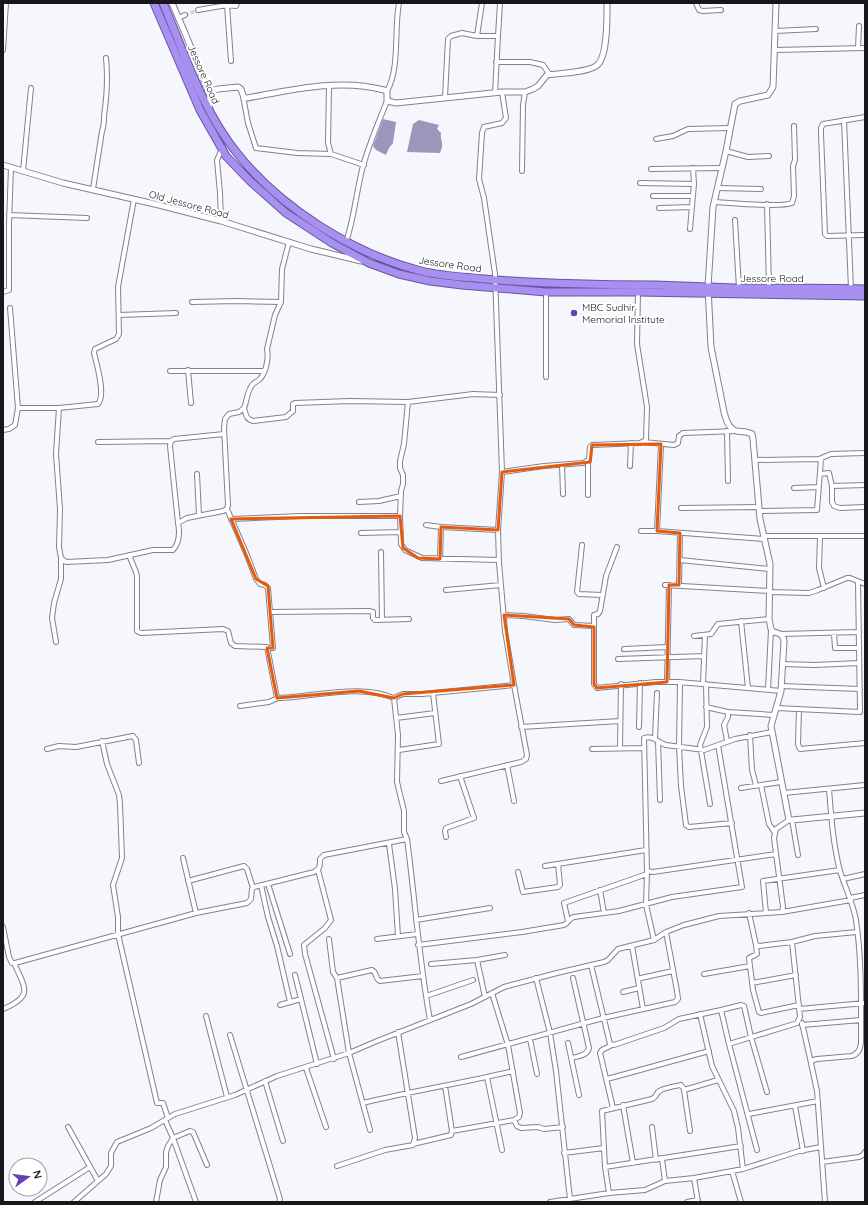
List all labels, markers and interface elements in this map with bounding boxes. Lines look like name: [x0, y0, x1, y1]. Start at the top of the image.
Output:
street label: Jessore Road: [185, 42, 222, 106]
street label: Old Jessore Road: [147, 188, 230, 221]
street label: Jessore Road: [418, 254, 482, 275]
street label: Jessore Road: [740, 272, 804, 285]
place label: MBC Sudhir Memorial Institute: [582, 301, 665, 326]
marker: MBC Sudhir Memorial Institute: [569, 308, 579, 318]
north arrow: [8, 1157, 48, 1197]
text: N: [30, 1169, 45, 1180]

